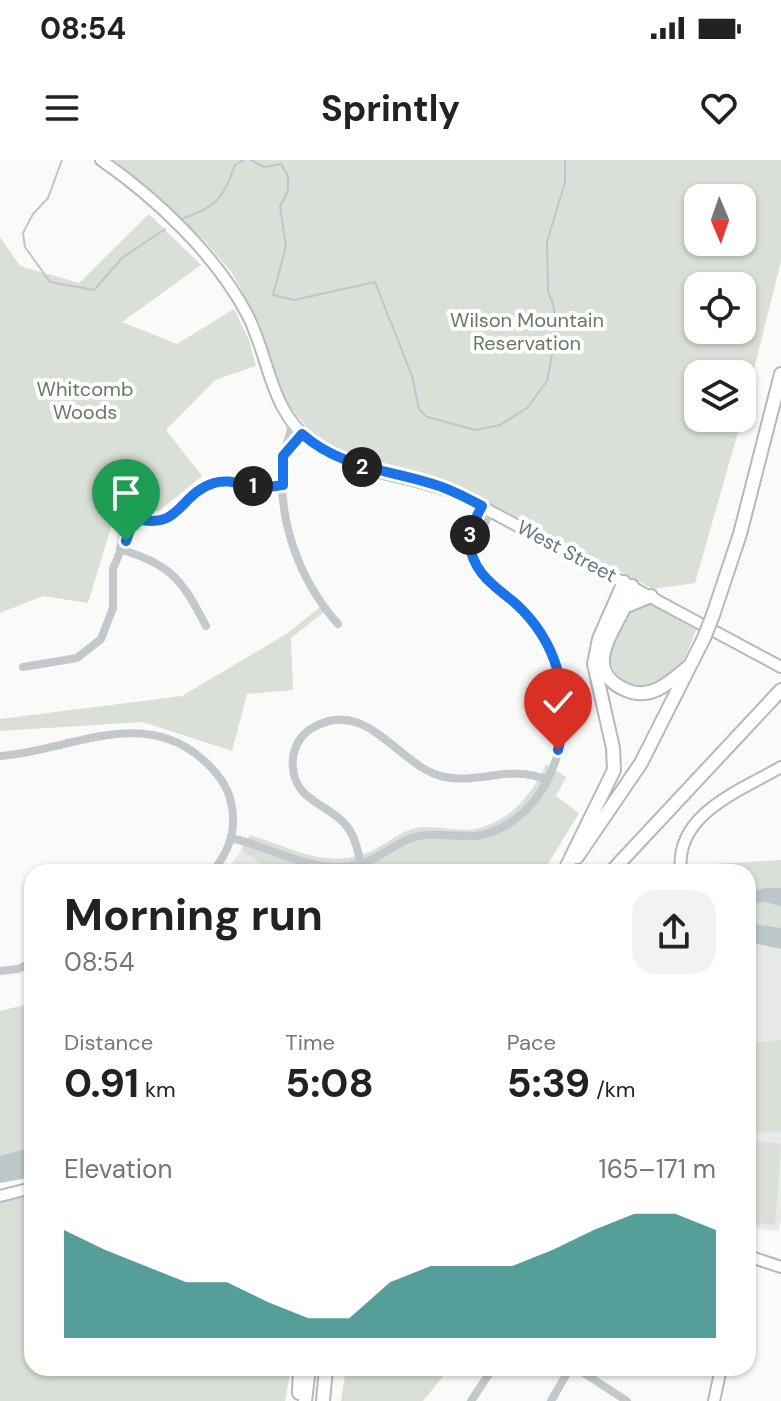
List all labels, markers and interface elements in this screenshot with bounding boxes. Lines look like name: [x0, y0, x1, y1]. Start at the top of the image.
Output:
text: 08:54: [40, 9, 126, 48]
text: Sprintly: [321, 85, 460, 132]
icon: menu: [40, 86, 84, 130]
icon: heart: [697, 86, 741, 130]
north arrow: [684, 184, 756, 256]
map controls: [684, 184, 756, 432]
button: locate: [684, 272, 756, 344]
park label: Wilson Mountain Reservation: [450, 307, 604, 356]
button: layers: [684, 360, 756, 432]
park label: Whitcomb Woods: [37, 376, 133, 425]
pin: 2: [342, 447, 382, 487]
text: 2: [356, 452, 368, 481]
pin: [92, 459, 160, 541]
pin: 1: [233, 466, 273, 506]
icon: arrive: [104, 471, 148, 515]
text: 1: [249, 471, 257, 500]
street label: West Street: [513, 514, 621, 588]
pin: 3: [450, 515, 490, 555]
text: 3: [463, 520, 477, 549]
pin: [524, 668, 592, 750]
icon: check: [536, 680, 580, 724]
text: Morning run: [64, 886, 323, 944]
button: share: [632, 890, 716, 974]
text: 08:54: [64, 945, 135, 979]
text: Distance: [64, 1028, 153, 1057]
text: Time: [285, 1028, 335, 1057]
text: Pace: [507, 1028, 556, 1057]
text: 0.91: [64, 1057, 139, 1109]
text: 5:08: [285, 1057, 374, 1109]
text: 5:39: [507, 1057, 590, 1109]
text: km: [139, 1075, 176, 1104]
text: /km: [590, 1075, 635, 1104]
text: Elevation: [64, 1152, 172, 1186]
text: 165–171 m: [599, 1152, 716, 1186]

